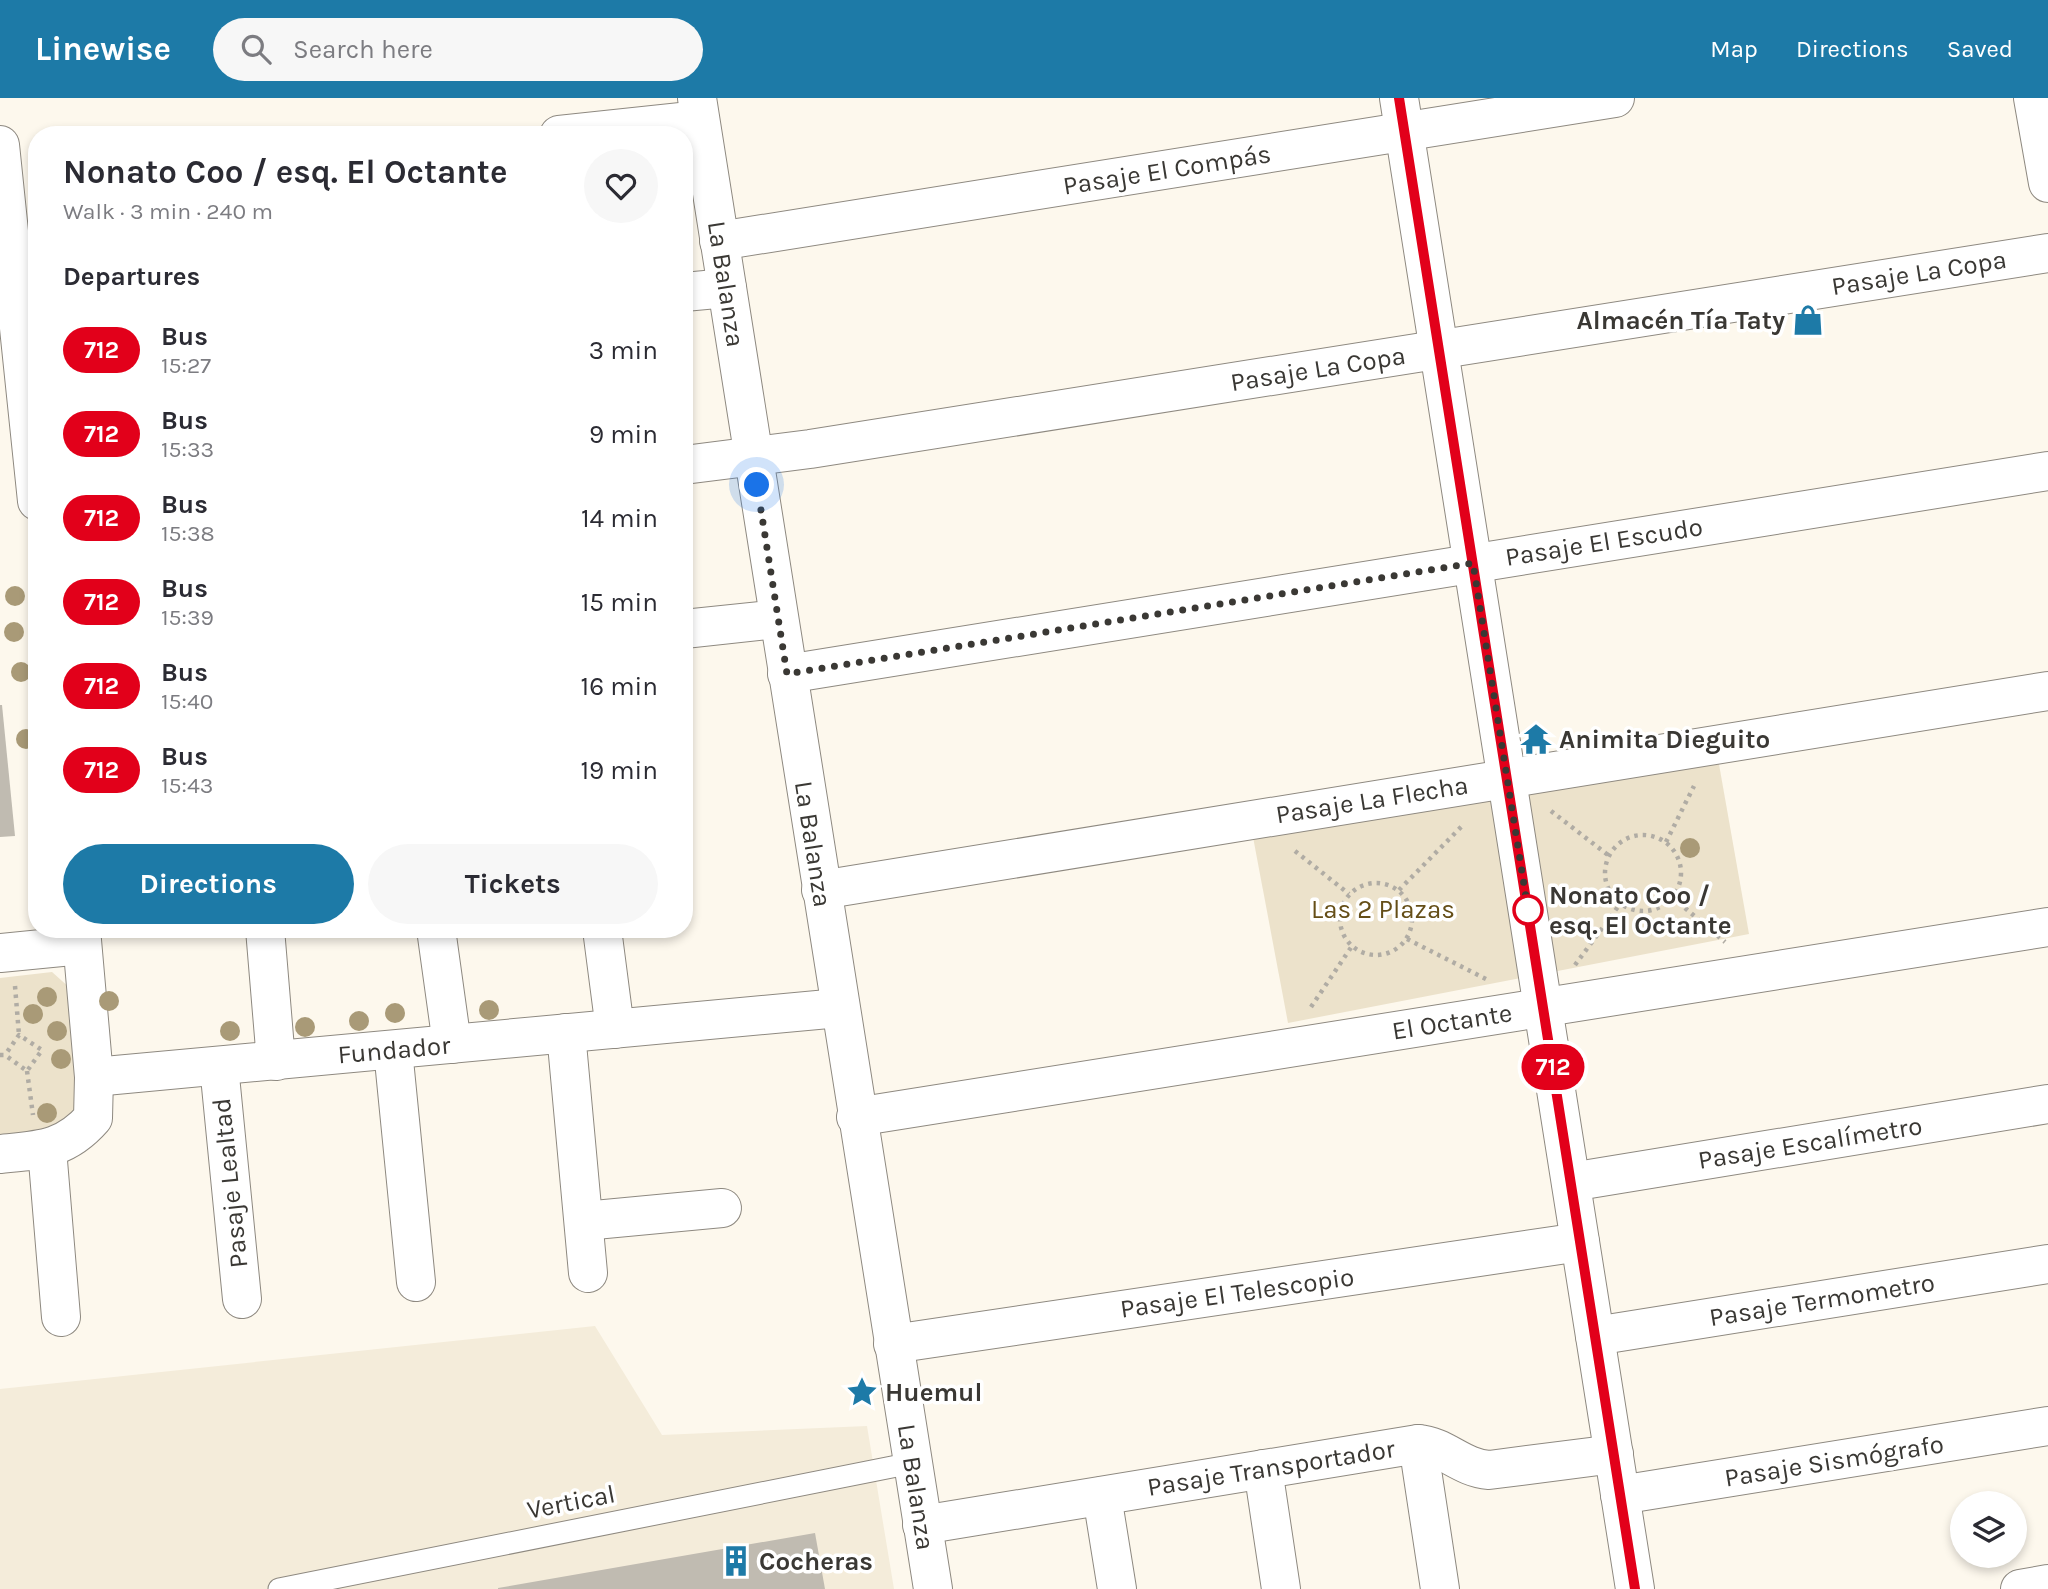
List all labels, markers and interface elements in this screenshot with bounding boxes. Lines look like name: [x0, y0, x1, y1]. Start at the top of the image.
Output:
search box: [213, 18, 703, 81]
text: Linewise: [35, 30, 171, 68]
icon: search: [237, 30, 275, 68]
text: Search here: [293, 34, 433, 65]
text: Map: [1710, 35, 1758, 63]
text: Directions: [1796, 35, 1909, 63]
text: Saved: [1947, 35, 2013, 63]
street label: Pasaje El Compás: [1061, 138, 1273, 202]
button: heart: [584, 149, 658, 223]
text: Nonato Coo / esq. El Octante: [63, 153, 507, 191]
text: Walk · 3 min · 240 m: [63, 198, 273, 225]
street label: La Balanza: [701, 219, 751, 349]
street label: Pasaje La Copa: [1829, 244, 2009, 302]
text: Departures: [63, 261, 200, 292]
shop icon: Almacén Tía Taty: [1791, 303, 1825, 337]
place label: Almacén Tía Taty: [1577, 305, 1785, 336]
text: Bus: [161, 321, 208, 352]
text: 3 min: [589, 335, 658, 366]
text: 712: [84, 336, 119, 364]
street label: Pasaje La Copa: [1228, 340, 1408, 398]
text: 15:27: [161, 352, 211, 379]
text: Bus: [161, 405, 208, 436]
text: 9 min: [589, 419, 658, 450]
text: 712: [84, 420, 119, 448]
text: 15:33: [161, 436, 214, 463]
your location: [739, 467, 774, 502]
text: Bus: [161, 489, 208, 520]
text: 14 min: [581, 503, 658, 534]
text: 712: [84, 504, 119, 532]
street label: Pasaje El Escudo: [1503, 511, 1705, 573]
text: 15:38: [161, 520, 215, 547]
text: Bus: [161, 573, 208, 604]
text: 15 min: [581, 587, 658, 618]
text: 712: [84, 588, 119, 616]
text: 15:39: [161, 604, 214, 631]
text: Bus: [161, 657, 208, 688]
text: 16 min: [581, 671, 658, 702]
text: 712: [84, 672, 119, 700]
text: 15:40: [161, 688, 213, 715]
temple icon: Animita Dieguito: [1519, 722, 1553, 756]
place label: Animita Dieguito: [1559, 724, 1770, 755]
text: Bus: [161, 741, 208, 772]
text: 19 min: [580, 755, 658, 786]
text: 712: [84, 756, 119, 784]
street label: Pasaje La Flecha: [1273, 769, 1471, 831]
text: 15:43: [161, 772, 213, 799]
street label: La Balanza: [788, 779, 838, 909]
button: Directions: [63, 844, 354, 924]
button: Tickets: [368, 844, 658, 924]
place label: Nonato Coo / esq. El Octante: [1549, 880, 1731, 941]
park label: Las 2 Plazas: [1311, 894, 1455, 925]
marker: Nonato Coo / esq. El Octante: [1513, 895, 1543, 925]
street label: El Octante: [1390, 997, 1514, 1047]
street label: Fundador: [336, 1030, 452, 1070]
line badge: 712: [1513, 1044, 1593, 1090]
text: 712: [1535, 1053, 1571, 1081]
street label: Pasaje Lealtad: [206, 1096, 254, 1270]
street label: Pasaje Escalímetro: [1696, 1110, 1924, 1176]
street label: Pasaje El Telescopio: [1118, 1261, 1356, 1325]
street label: Pasaje Termometro: [1707, 1267, 1937, 1333]
place icon: Huemul: [845, 1375, 879, 1409]
place label: Huemul: [885, 1377, 982, 1408]
street label: La Balanza: [891, 1422, 941, 1552]
street label: Pasaje Sismógrafo: [1722, 1428, 1946, 1494]
street label: Pasaje Transportador: [1145, 1433, 1398, 1503]
street label: Vertical: [524, 1478, 618, 1526]
map controls: [1950, 1491, 2027, 1568]
button: layers: [1950, 1491, 2027, 1568]
building icon: Cocheras: [719, 1544, 753, 1578]
place label: Cocheras: [759, 1546, 873, 1577]

